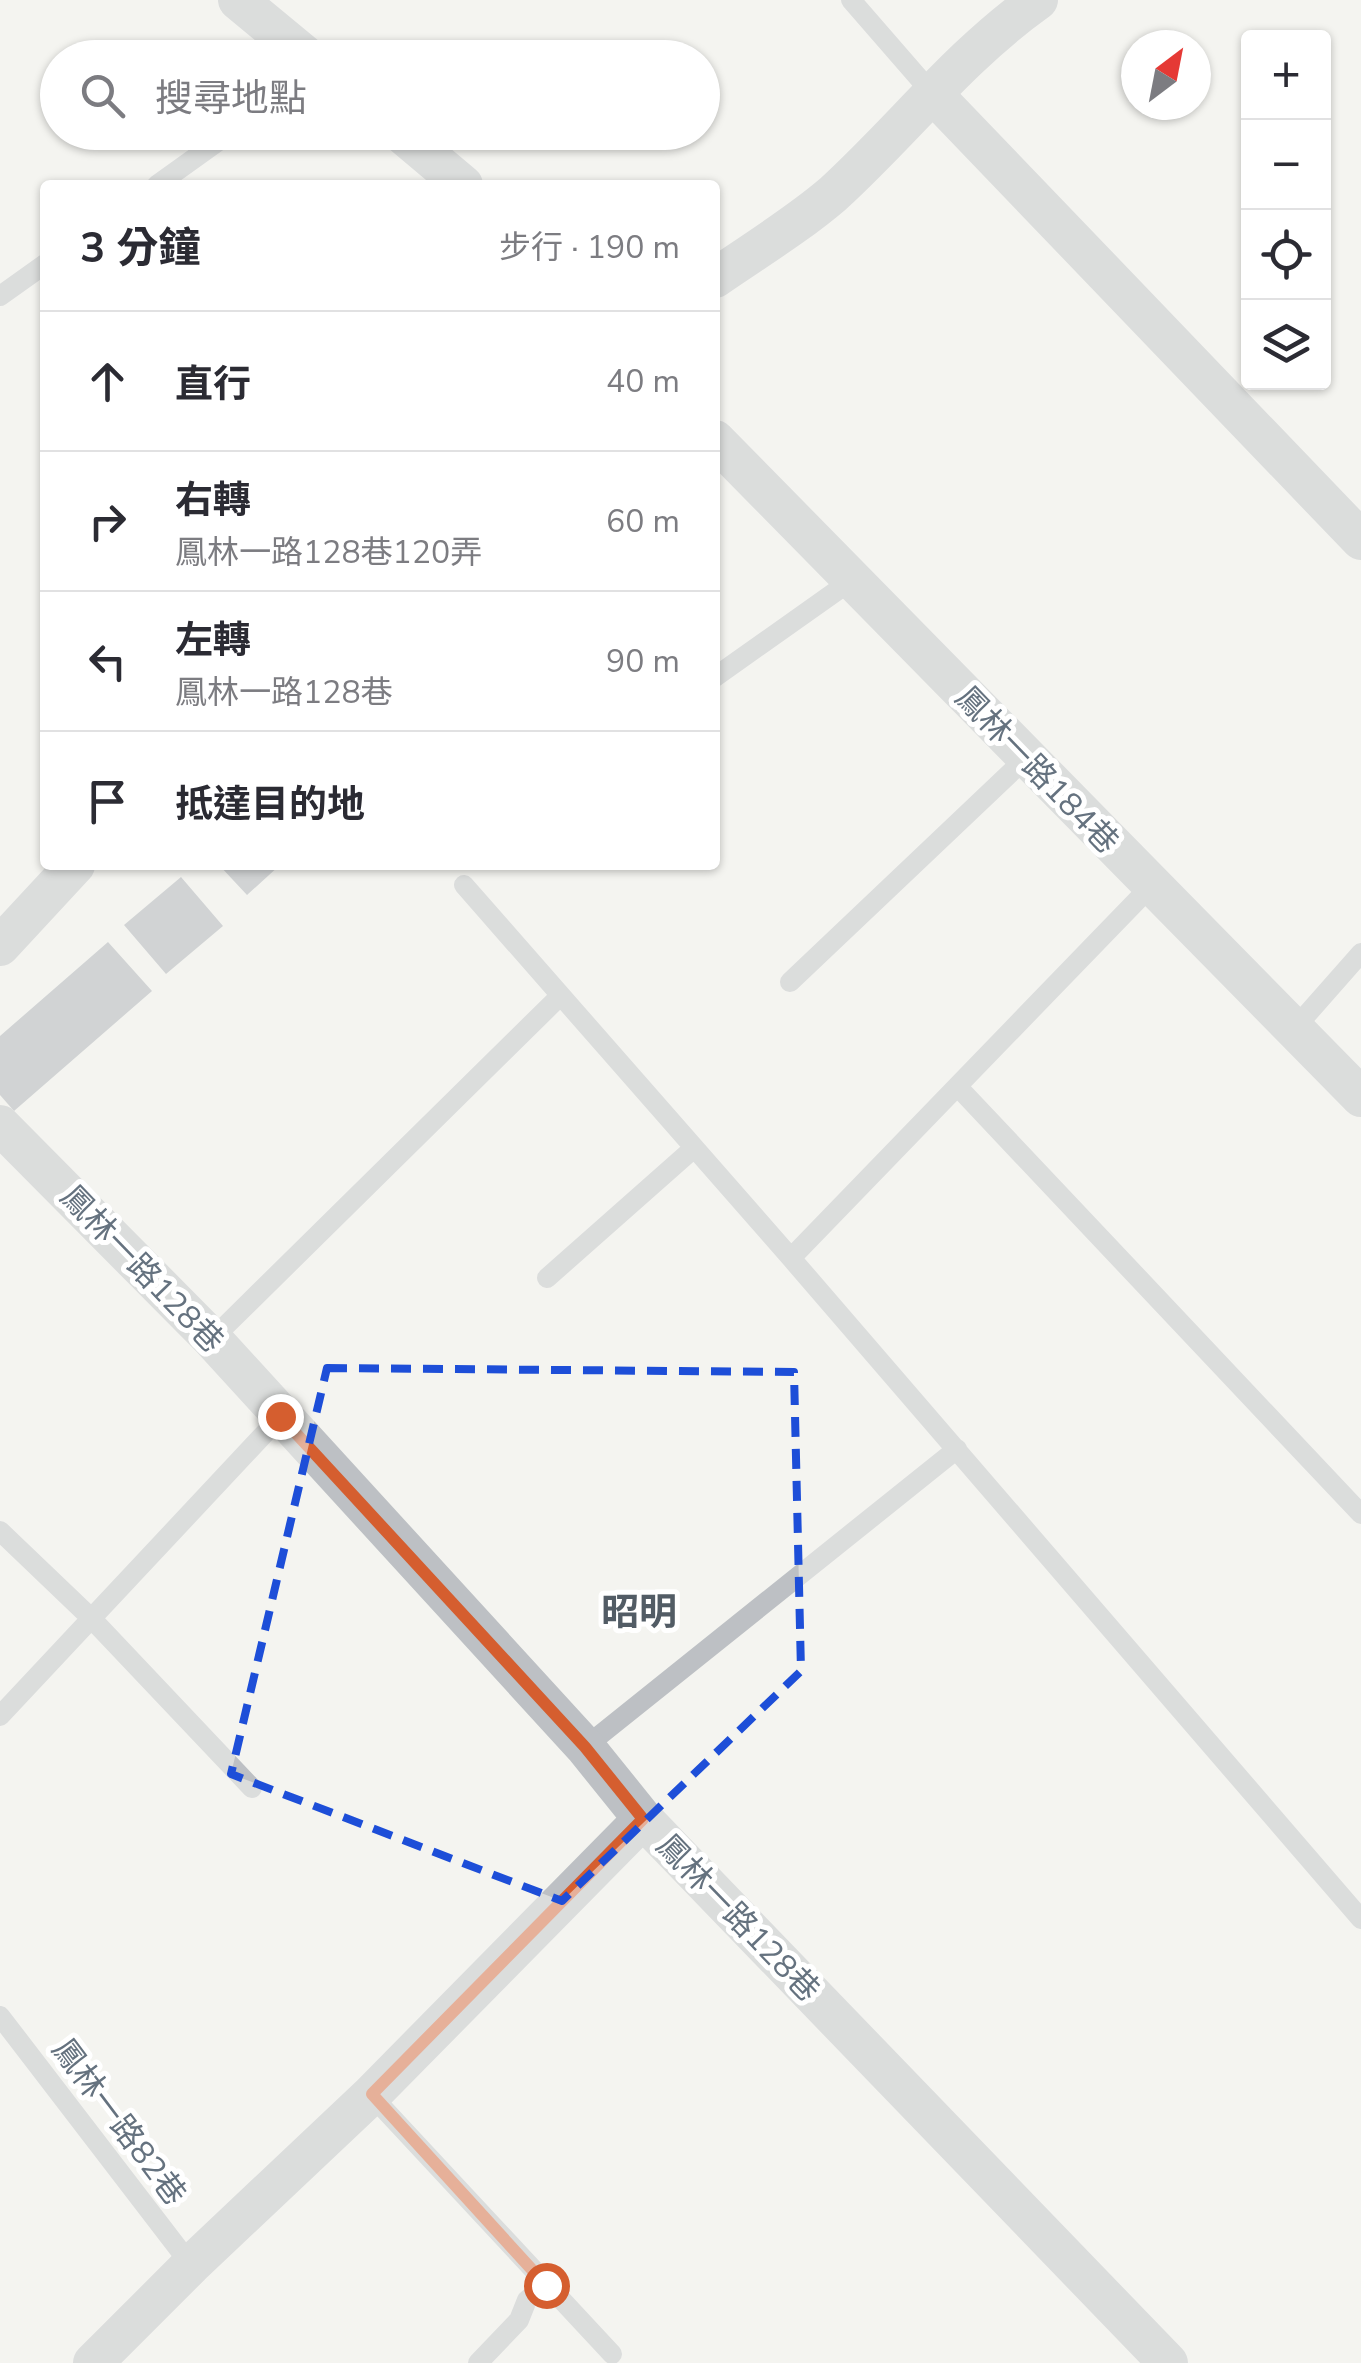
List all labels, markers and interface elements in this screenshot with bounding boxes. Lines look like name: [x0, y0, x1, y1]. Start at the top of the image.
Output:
north arrow: [1121, 30, 1211, 120]
map controls: [1241, 30, 1331, 390]
button: +: [1241, 30, 1331, 120]
search box: [40, 40, 720, 150]
icon: search: [75, 68, 130, 123]
text: 搜尋地點: [155, 73, 307, 124]
button: −: [1241, 120, 1331, 210]
button: locate: [1241, 210, 1331, 300]
text: 3 分鐘: [80, 220, 201, 277]
text: 步行 · 190 m: [499, 226, 680, 269]
button: layers: [1241, 300, 1331, 390]
icon: ahead: [80, 354, 135, 409]
text: 直行: [175, 359, 251, 410]
text: 40 m: [606, 360, 680, 403]
text: 右轉: [175, 475, 251, 526]
icon: right: [80, 494, 135, 549]
text: 60 m: [606, 500, 680, 543]
text: 鳳林一路128巷120弄: [175, 531, 482, 574]
text: 左轉: [175, 615, 251, 666]
icon: left: [80, 634, 135, 689]
text: 90 m: [606, 640, 680, 683]
text: 鳳林一路128巷: [175, 671, 393, 714]
street label: 鳳林一路184巷: [946, 677, 1128, 863]
icon: arrive: [80, 774, 135, 829]
text: 抵達目的地: [175, 779, 365, 830]
street label: 鳳林一路128巷: [51, 1176, 233, 1362]
route end: [258, 1394, 304, 1440]
district label: 昭明: [601, 1587, 677, 1638]
street label: 鳳林一路128巷: [647, 1825, 829, 2011]
street label: 鳳林一路82巷: [42, 2030, 196, 2214]
route start: [524, 2263, 570, 2309]

